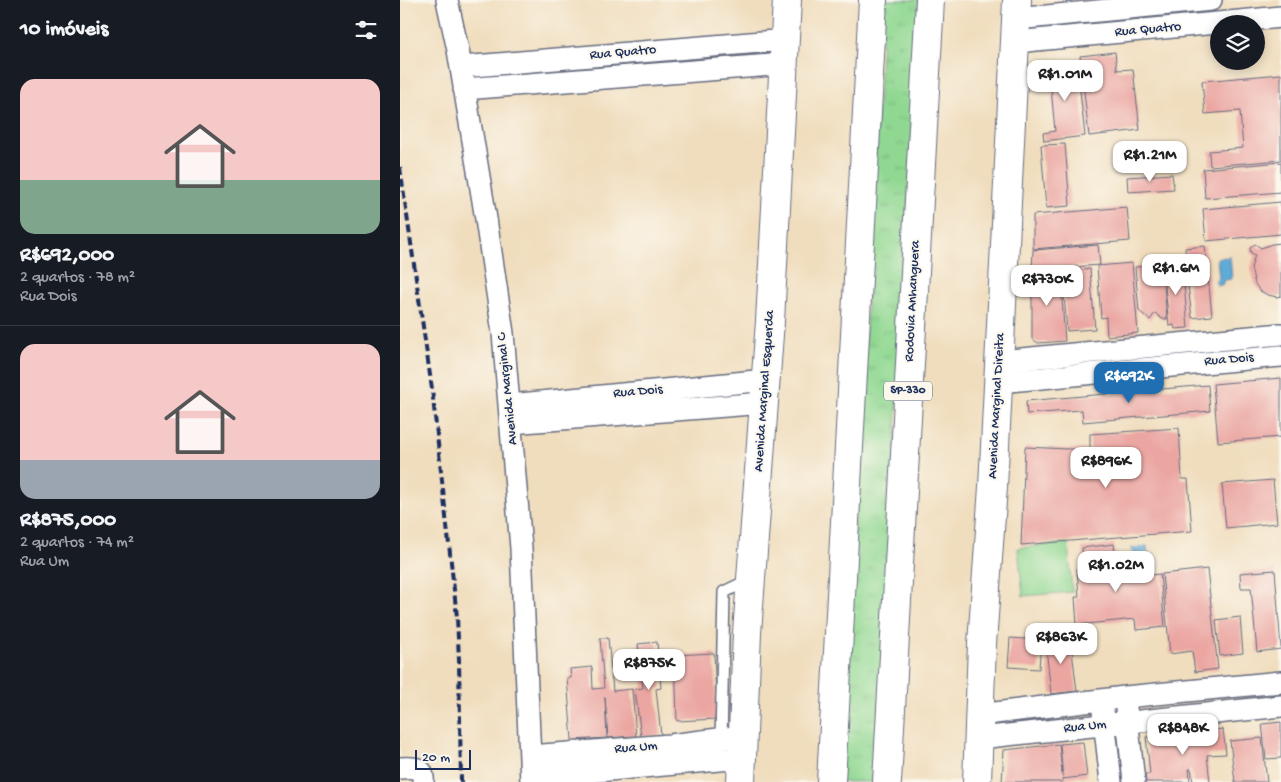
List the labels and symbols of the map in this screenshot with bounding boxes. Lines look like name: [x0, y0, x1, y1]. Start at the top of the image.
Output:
street label: Rua Quatro: [1114, 19, 1182, 41]
street label: Rua Quatro: [589, 42, 657, 64]
pin: R$1.01M: [1019, 59, 1111, 102]
pin: R$1.21M: [1104, 140, 1196, 183]
street label: Rodovia Anhanguera: [901, 239, 925, 362]
pin: R$1.6M: [1135, 254, 1217, 296]
pin: R$730K: [1006, 264, 1088, 307]
street label: Avenida Marginal Esquerda: [751, 308, 779, 472]
street label: Avenida Marginal C: [494, 331, 522, 446]
street label: Avenida Marginal Direita: [985, 332, 1009, 479]
street label: Rua Dois: [1204, 349, 1255, 371]
pin: R$692K: [1088, 362, 1170, 404]
street label: Rua Dois: [613, 381, 664, 403]
road number: SP-330: [884, 382, 932, 401]
pin: R$896K: [1065, 446, 1147, 489]
pin: R$1.02M: [1070, 550, 1162, 593]
pin: R$863K: [1020, 622, 1102, 665]
pin: R$875K: [608, 648, 690, 691]
pin: R$848K: [1142, 714, 1224, 756]
street label: Rua Um: [1063, 716, 1107, 738]
street label: Rua Um: [614, 738, 658, 758]
scale bar: [415, 747, 471, 770]

